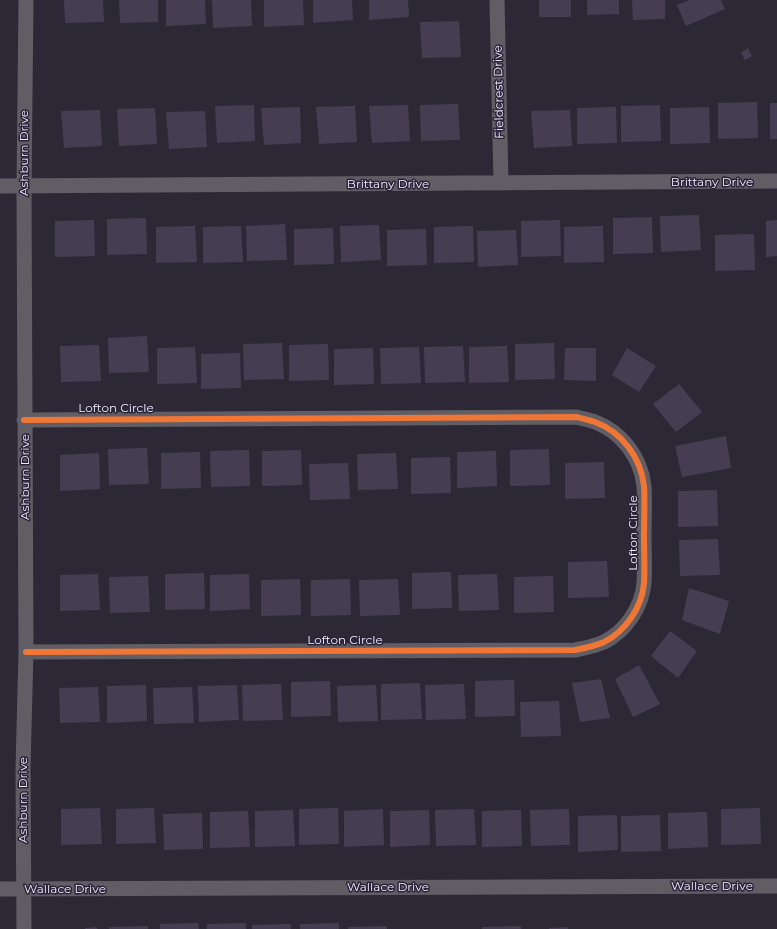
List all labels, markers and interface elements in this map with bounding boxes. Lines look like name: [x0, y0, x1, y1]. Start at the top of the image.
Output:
street label: Fieldcrest Drive: [491, 45, 507, 139]
street label: Ashburn Drive: [17, 110, 31, 196]
street label: Brittany Drive: [671, 175, 753, 189]
street label: Brittany Drive: [347, 177, 429, 191]
street label: Lofton Circle: [78, 401, 154, 415]
street label: Ashburn Drive: [18, 434, 32, 520]
street label: Lofton Circle: [626, 495, 640, 571]
street label: Lofton Circle: [307, 633, 383, 647]
street label: Ashburn Drive: [16, 757, 30, 843]
street label: Wallace Drive: [671, 879, 753, 893]
street label: Wallace Drive: [347, 880, 429, 894]
street label: Wallace Drive: [24, 882, 106, 896]

